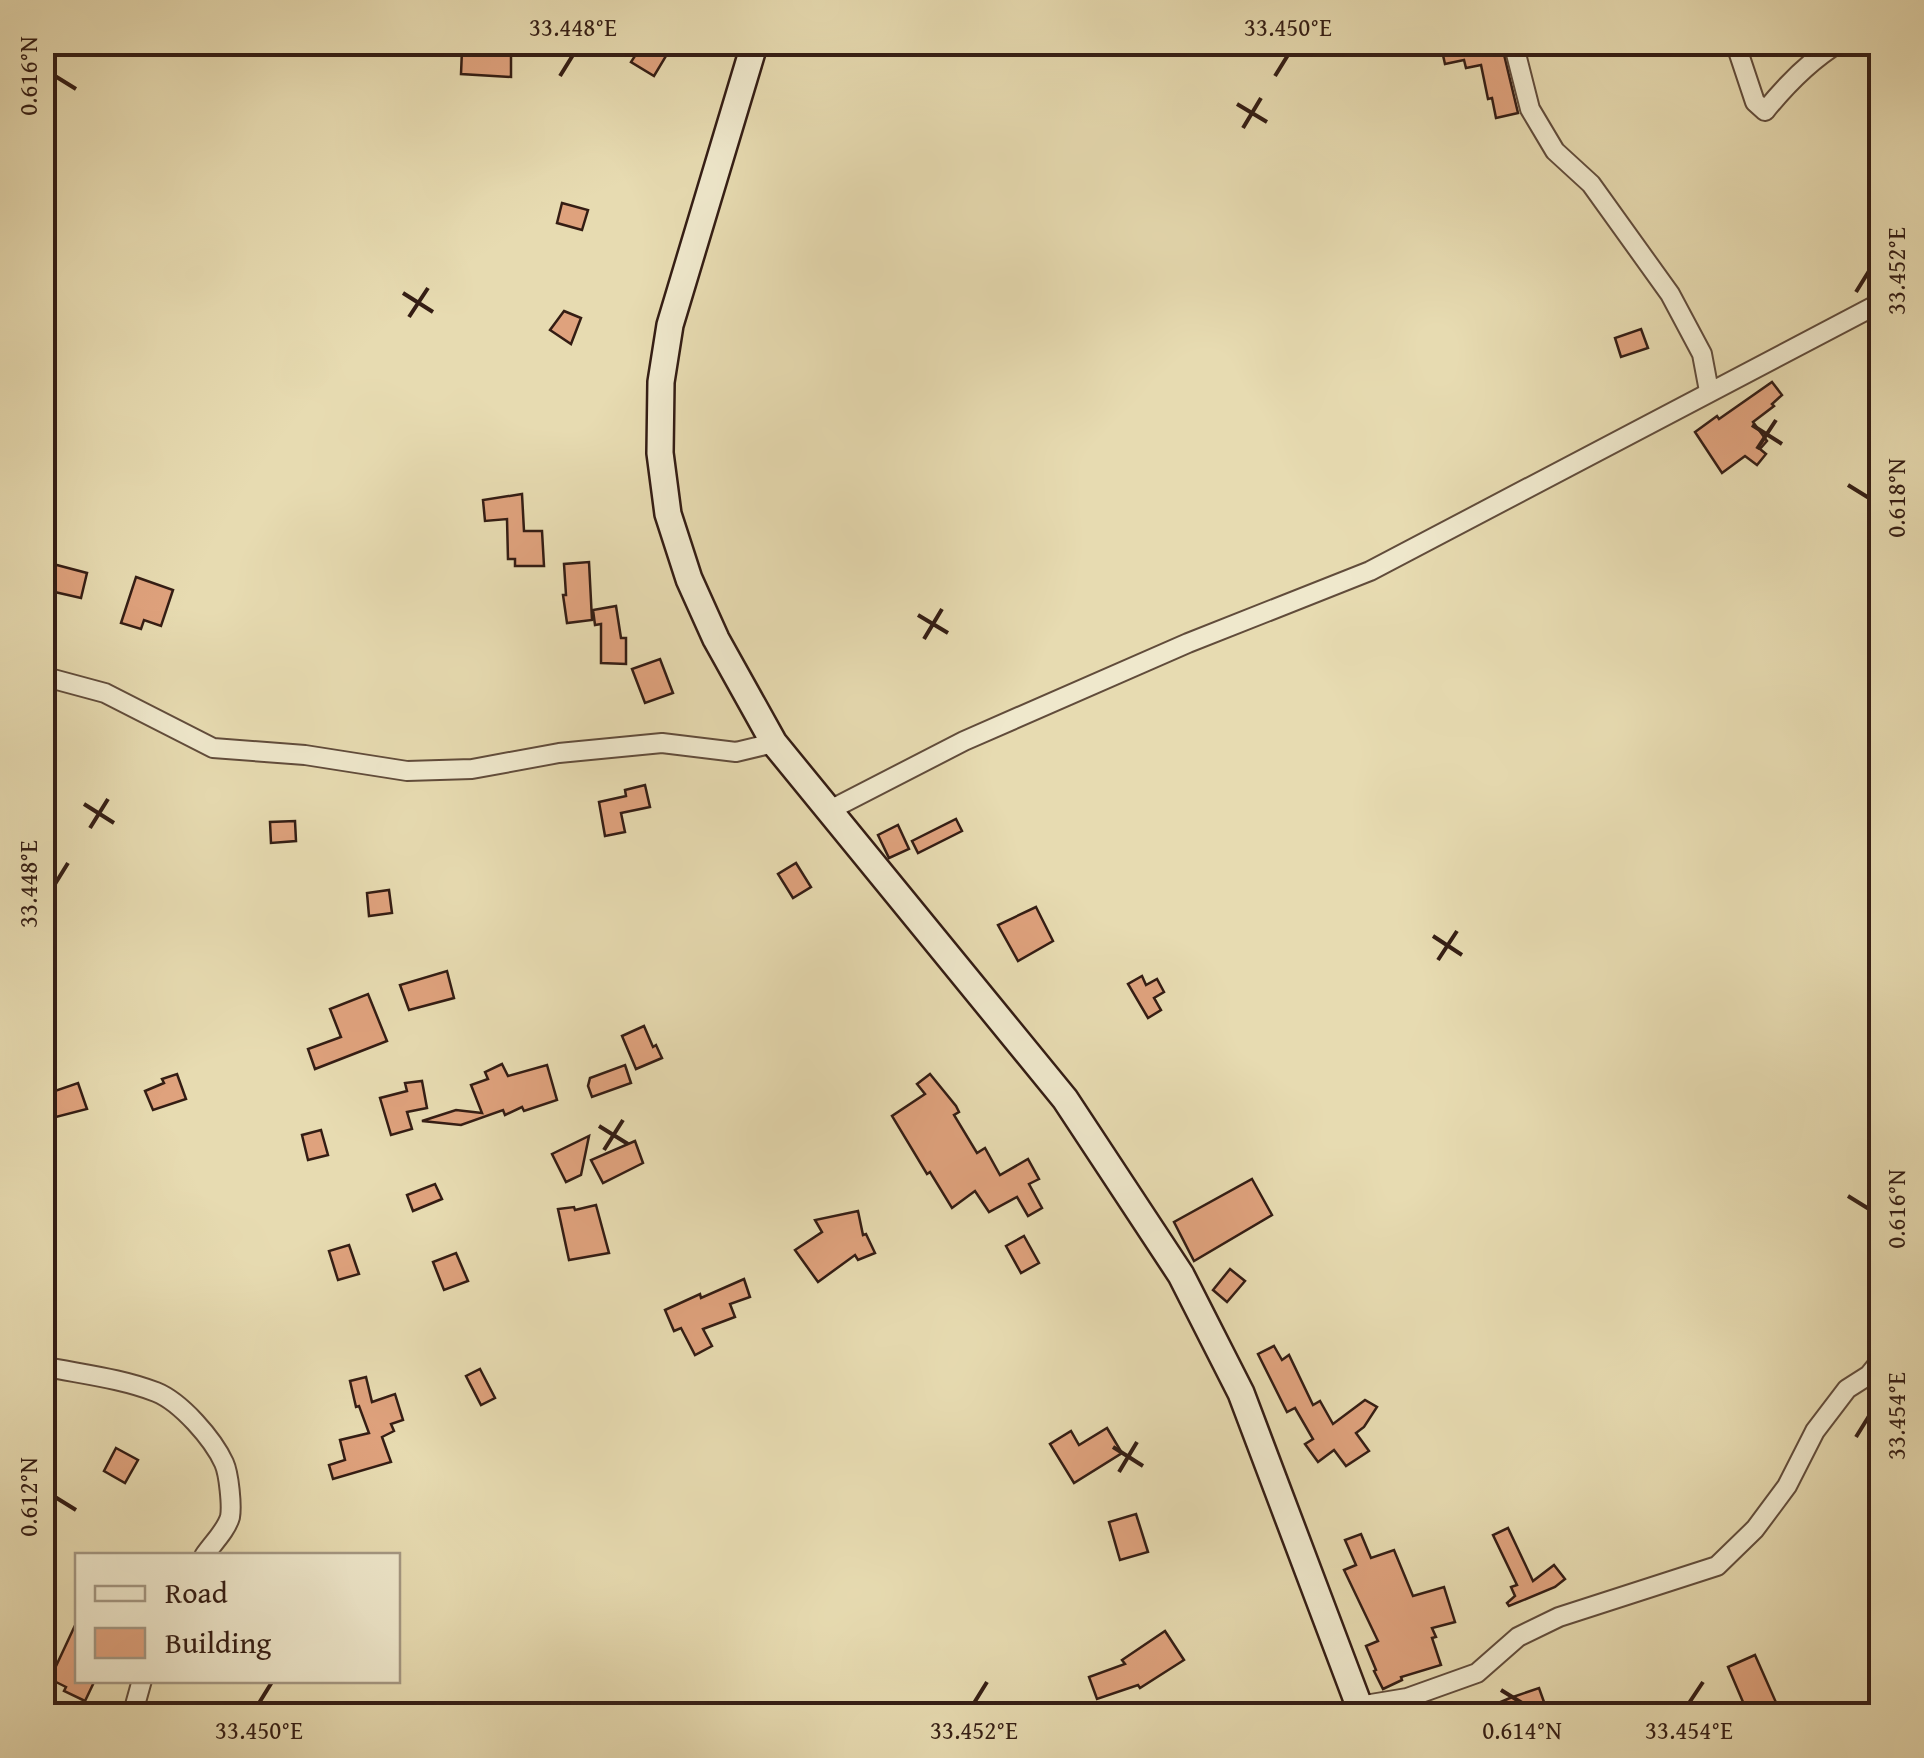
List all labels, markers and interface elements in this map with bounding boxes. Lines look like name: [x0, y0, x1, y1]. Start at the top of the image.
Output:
text: 33.448°E: [529, 9, 617, 45]
text: 33.450°E: [1244, 9, 1332, 45]
text: 0.616°N: [10, 36, 46, 116]
text: 33.452°E: [1878, 227, 1914, 315]
text: 0.618°N: [1878, 458, 1914, 538]
text: 33.448°E: [10, 840, 46, 928]
text: 0.616°N: [1878, 1169, 1914, 1249]
text: 33.454°E: [1878, 1372, 1914, 1460]
text: 0.612°N: [10, 1457, 46, 1537]
legend: [75, 1553, 400, 1683]
text: Road: [165, 1570, 228, 1614]
text: Building: [165, 1620, 271, 1664]
text: 33.450°E: [215, 1712, 303, 1748]
text: 33.452°E: [930, 1712, 1018, 1748]
text: 0.614°N: [1482, 1712, 1562, 1748]
text: 33.454°E: [1645, 1712, 1733, 1748]

